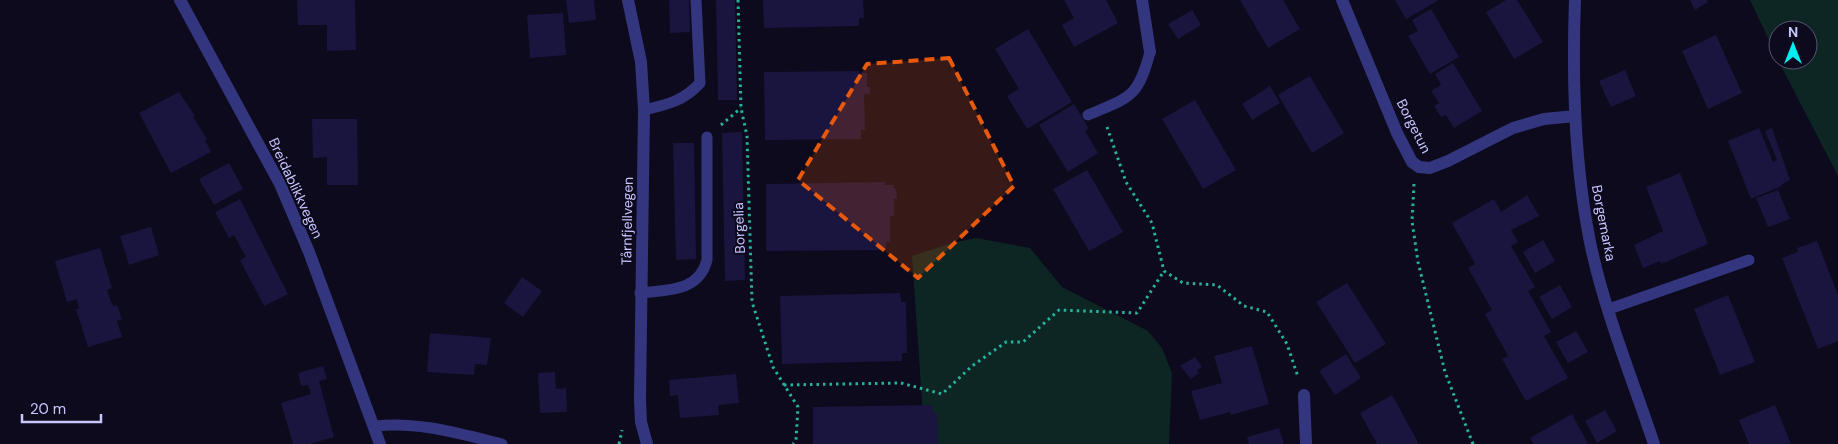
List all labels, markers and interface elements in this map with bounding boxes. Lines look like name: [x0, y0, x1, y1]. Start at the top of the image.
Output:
north arrow: [1768, 20, 1818, 70]
text: N: [1788, 23, 1798, 41]
street label: Borgetun: [1393, 96, 1435, 156]
street label: Breidablikkvegen: [265, 135, 327, 241]
street label: Tårnfjellvegen: [617, 177, 637, 265]
street label: Borgemarka: [1588, 183, 1620, 263]
street label: Borgelia: [729, 202, 749, 254]
scale bar: [22, 392, 101, 424]
text: 20 m: [30, 399, 66, 419]

